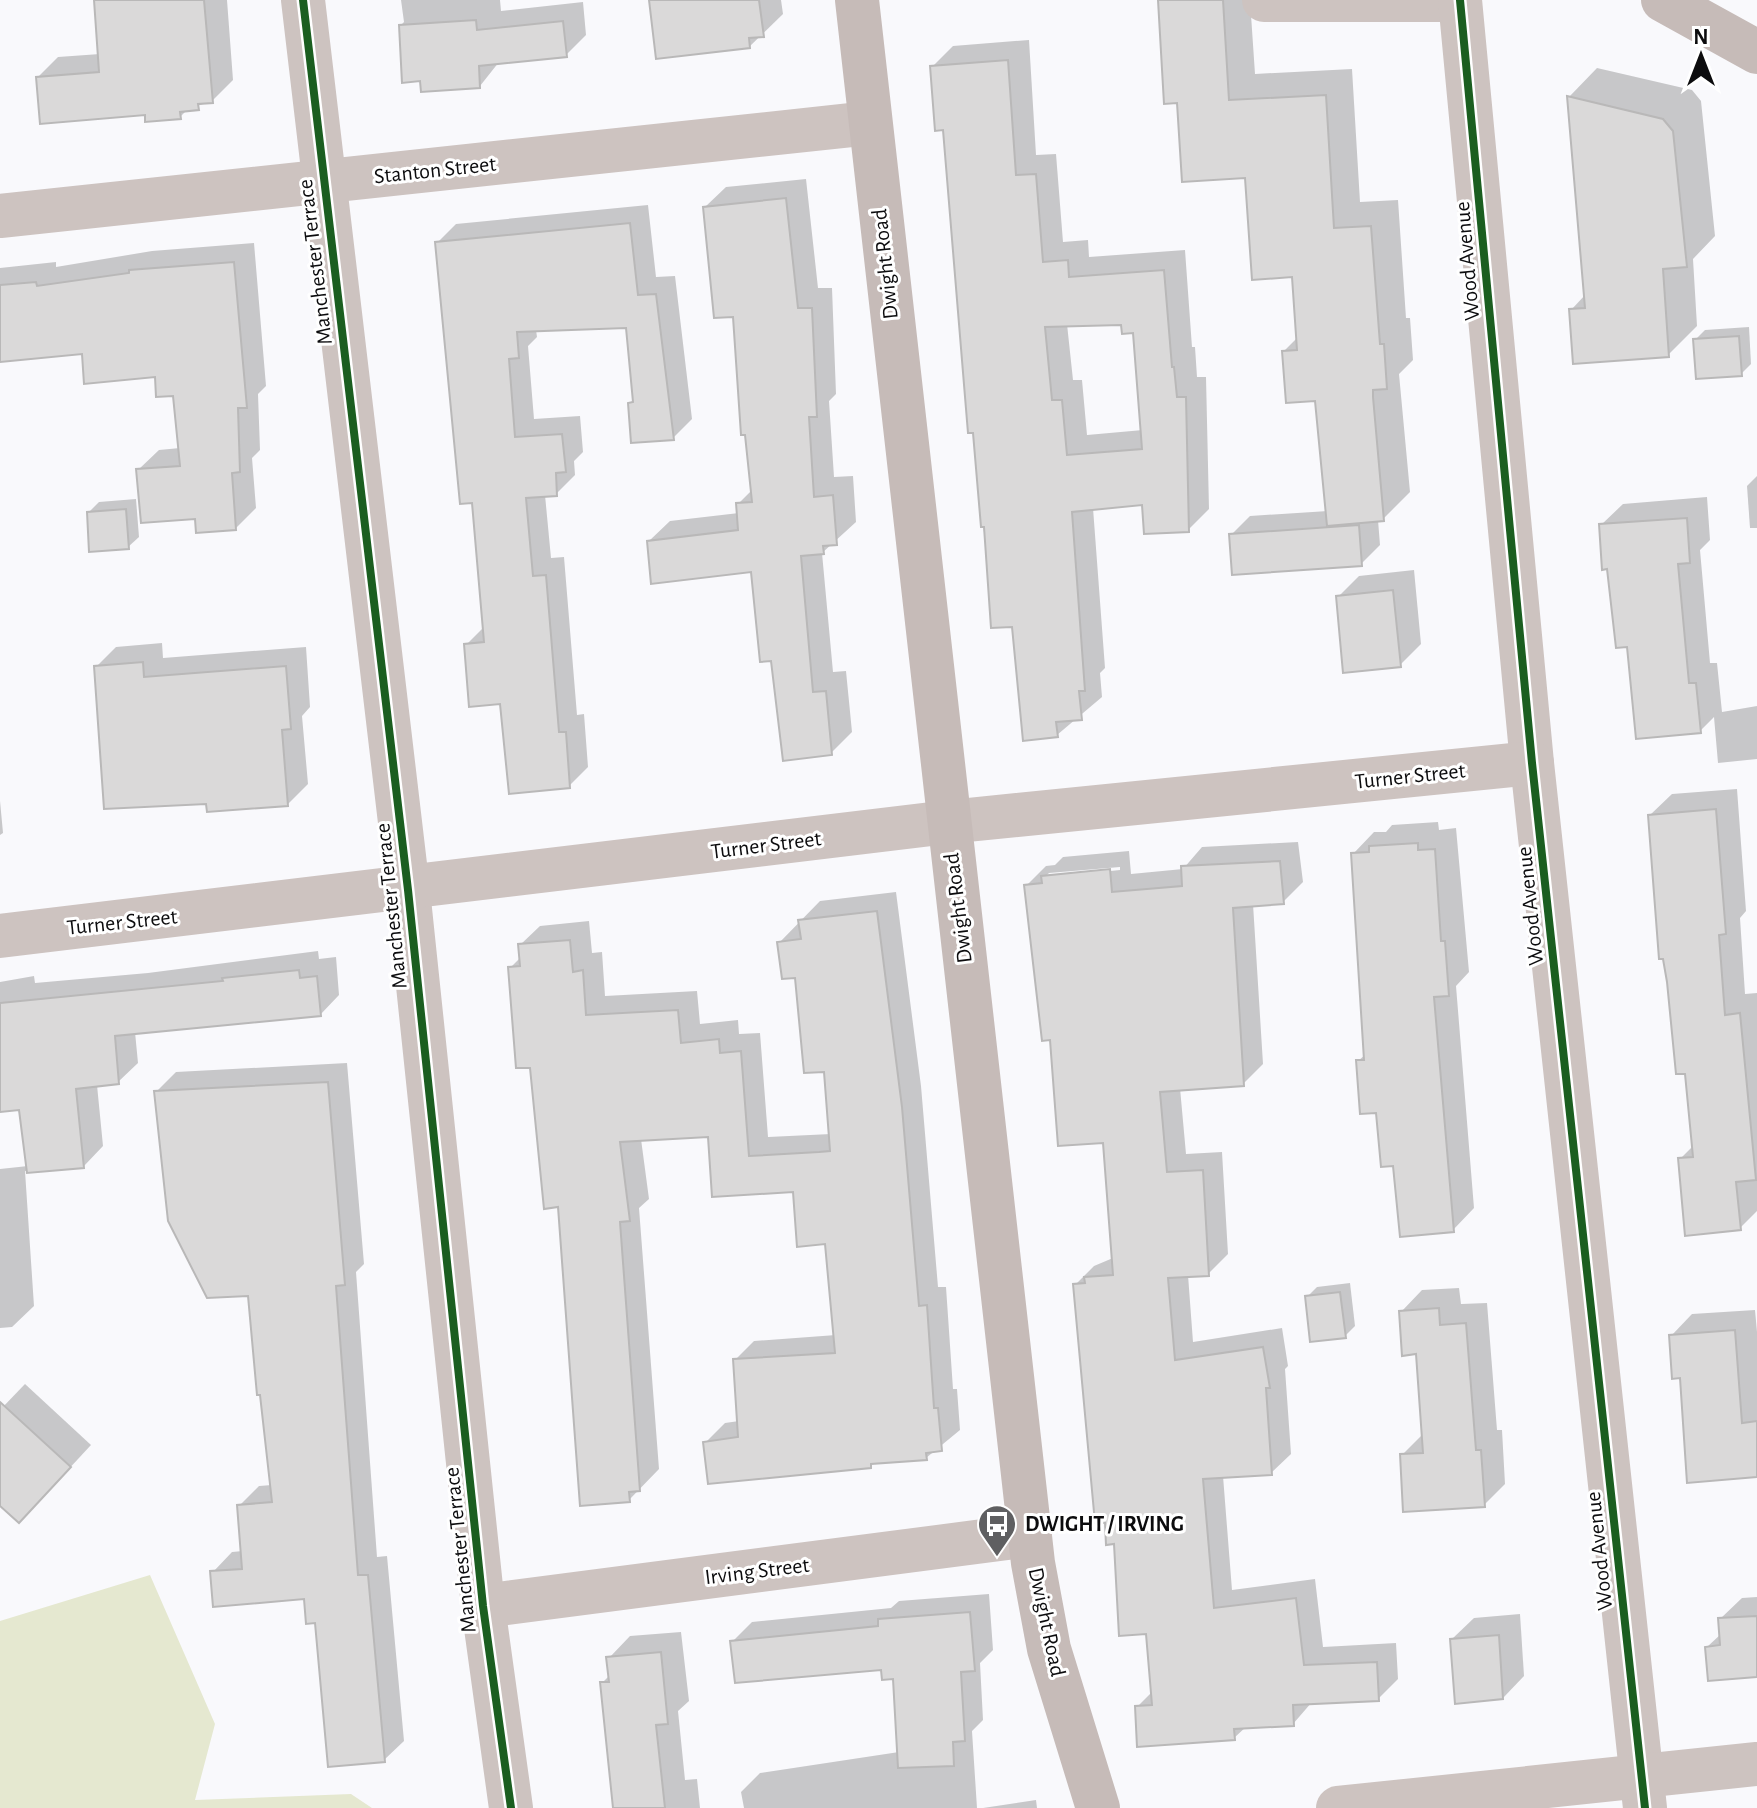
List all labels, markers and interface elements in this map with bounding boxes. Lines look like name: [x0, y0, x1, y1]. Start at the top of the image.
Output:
north arrow: [1661, 16, 1741, 96]
text: N: [1693, 26, 1709, 48]
street label: Stanton Street: [373, 153, 497, 187]
street label: Manchester Terrace: [294, 178, 336, 346]
street label: Wood Avenue: [1451, 201, 1483, 321]
street label: Dwight Road: [868, 208, 902, 320]
street label: Turner Street: [1354, 759, 1466, 793]
street label: Manchester Terrace: [371, 822, 411, 990]
street label: Turner Street: [709, 827, 823, 863]
street label: Wood Avenue: [1513, 845, 1547, 967]
street label: Dwight Road: [940, 852, 976, 964]
street label: Turner Street: [66, 905, 178, 939]
street label: Manchester Terrace: [440, 1466, 480, 1634]
street label: Wood Avenue: [1582, 1490, 1616, 1612]
bus stop icon: DWIGHT / IRVING: [976, 1503, 1018, 1558]
place label: DWIGHT / IRVING: [1025, 1513, 1184, 1535]
street label: Irving Street: [703, 1554, 811, 1588]
street label: Dwight Road: [1025, 1565, 1069, 1679]

